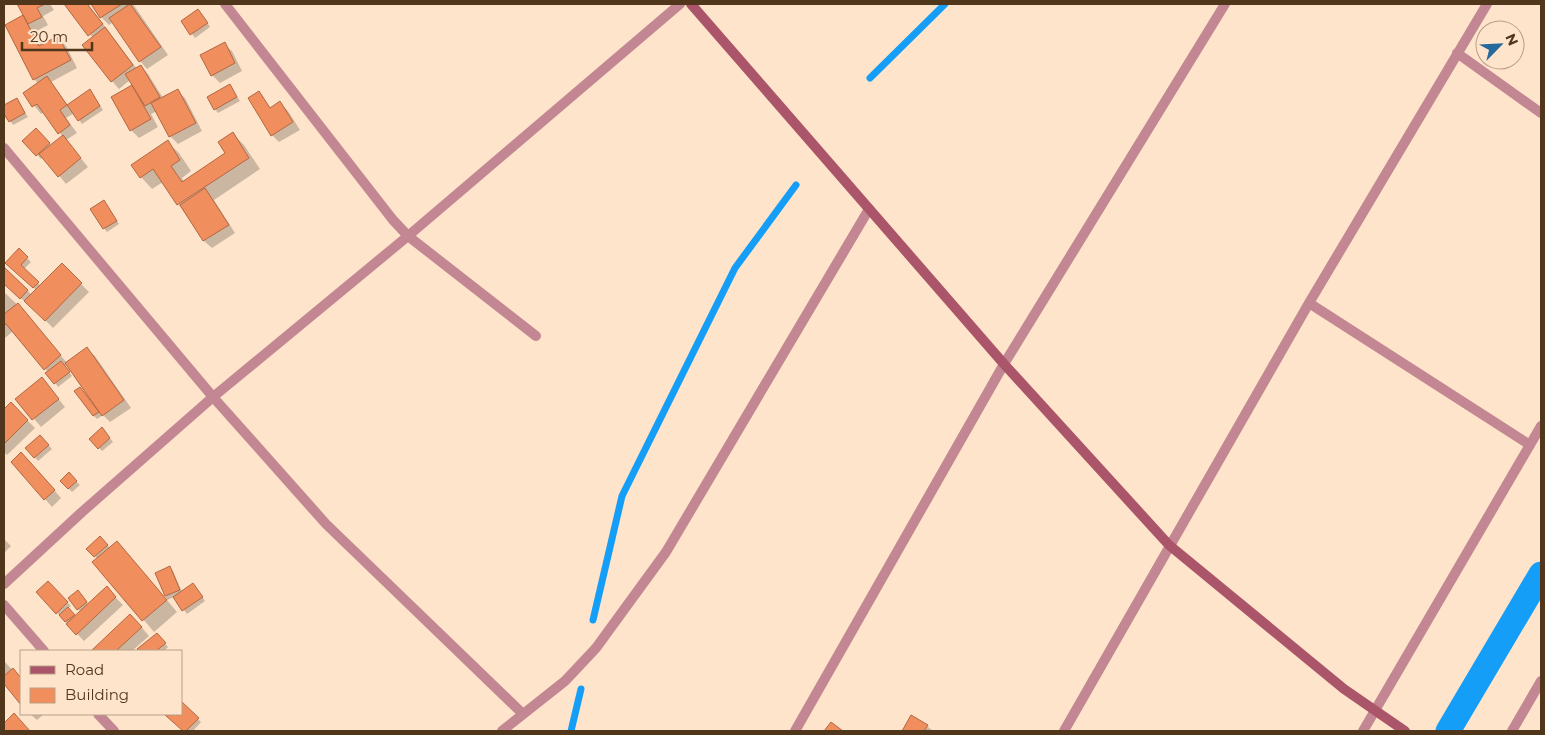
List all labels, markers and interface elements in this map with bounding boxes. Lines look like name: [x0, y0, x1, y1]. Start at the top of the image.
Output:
scale bar: [22, 20, 92, 52]
north arrow: [1475, 20, 1525, 70]
text: 20 m: [30, 27, 68, 46]
text: N: [1501, 31, 1522, 49]
legend: [20, 650, 182, 715]
text: Road: [65, 660, 104, 679]
text: Building: [65, 685, 129, 704]

